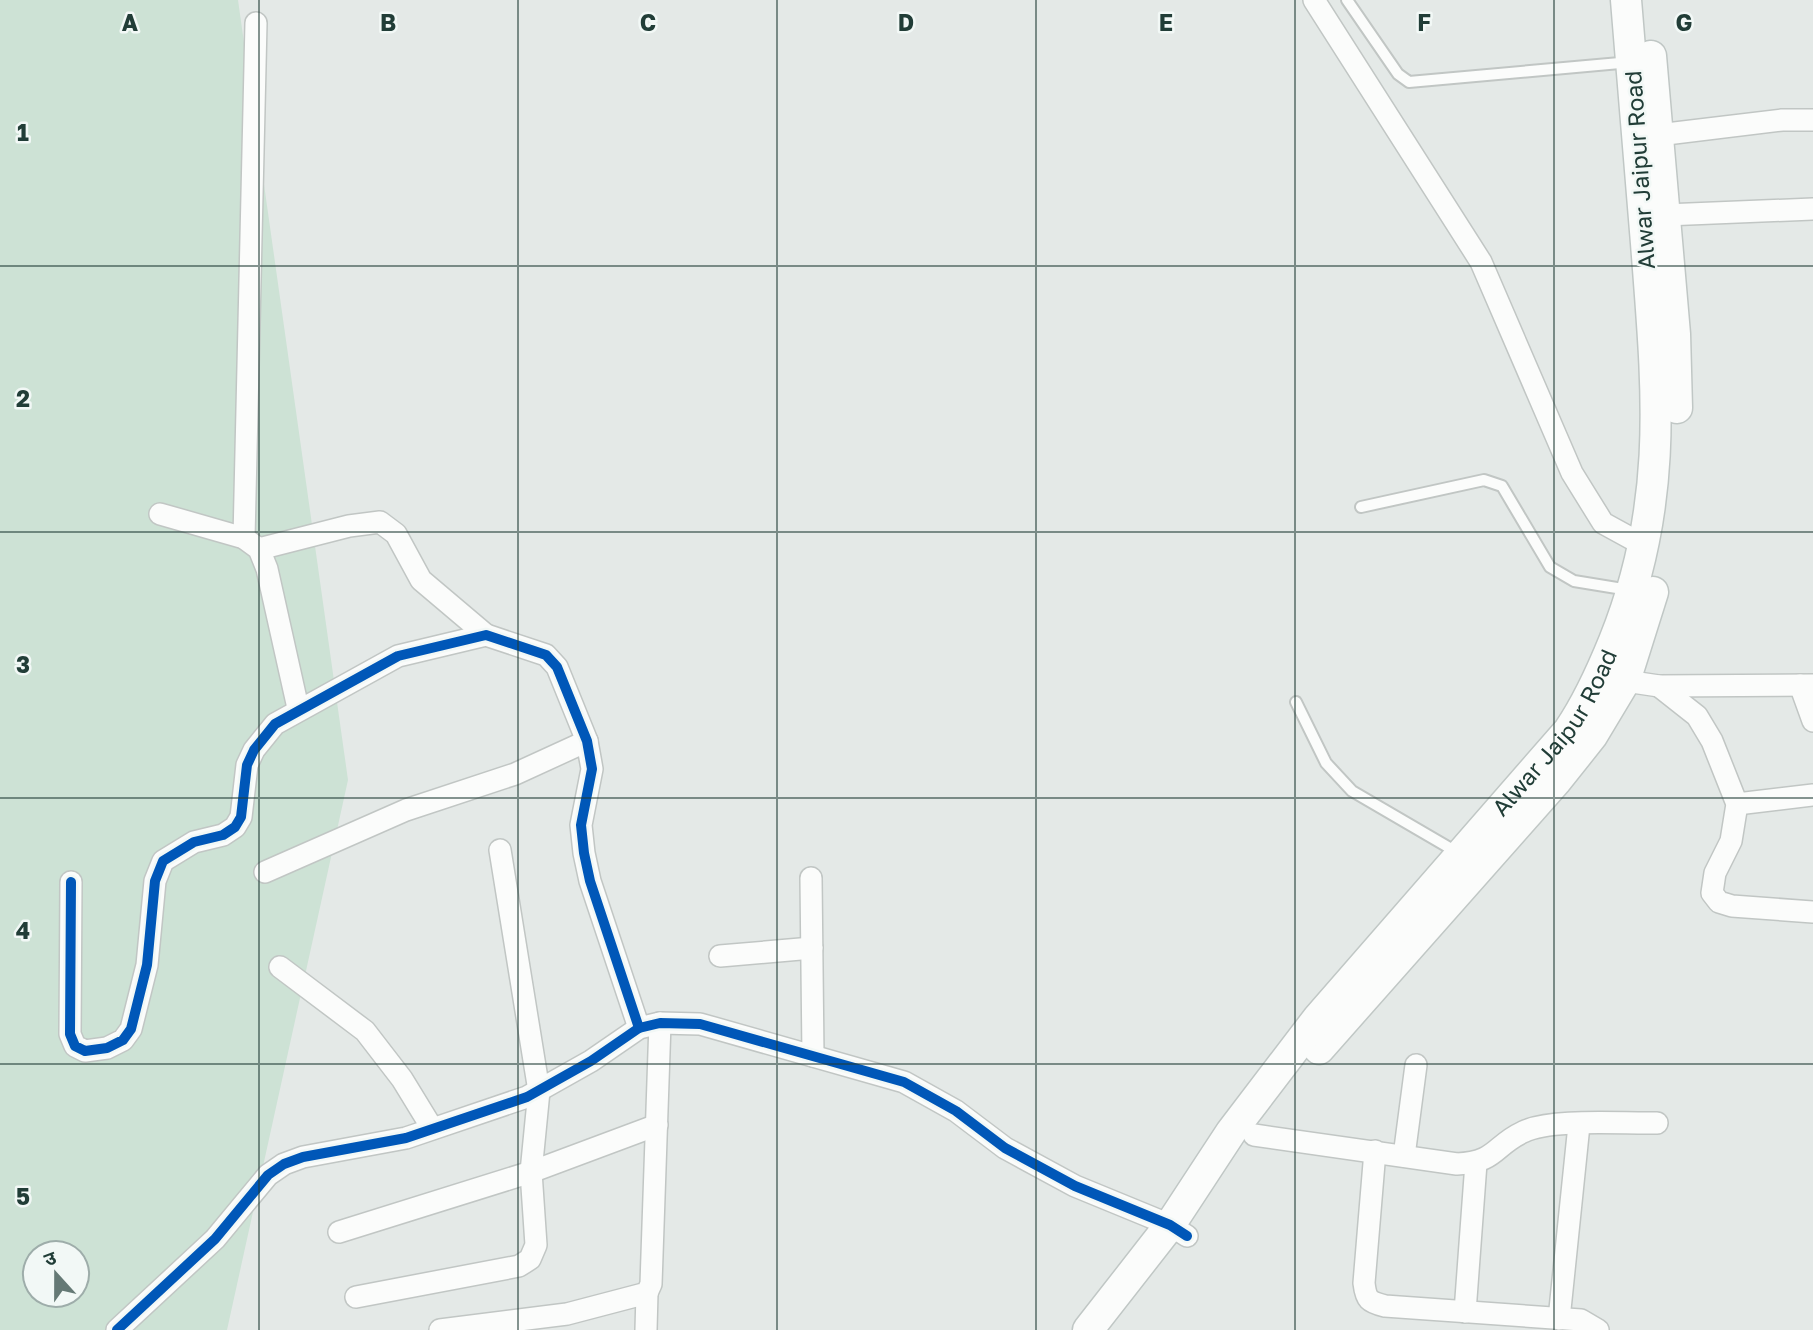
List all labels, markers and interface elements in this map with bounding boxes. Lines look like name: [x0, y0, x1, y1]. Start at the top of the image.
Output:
text: A: [122, 8, 139, 36]
text: B: [380, 8, 396, 36]
text: C: [640, 8, 656, 36]
text: D: [898, 8, 914, 36]
text: E: [1159, 8, 1173, 36]
text: F: [1417, 8, 1431, 36]
text: G: [1676, 8, 1692, 36]
street label: Alwar Jaipur Road: [1618, 70, 1660, 270]
text: 1: [17, 118, 29, 146]
text: 2: [16, 384, 30, 412]
street label: Alwar Jaipur Road: [1486, 645, 1622, 821]
text: 3: [16, 650, 30, 678]
text: 4: [16, 916, 30, 944]
text: 5: [16, 1182, 30, 1210]
north arrow: [21, 1239, 91, 1309]
text: उ: [40, 1245, 60, 1270]

